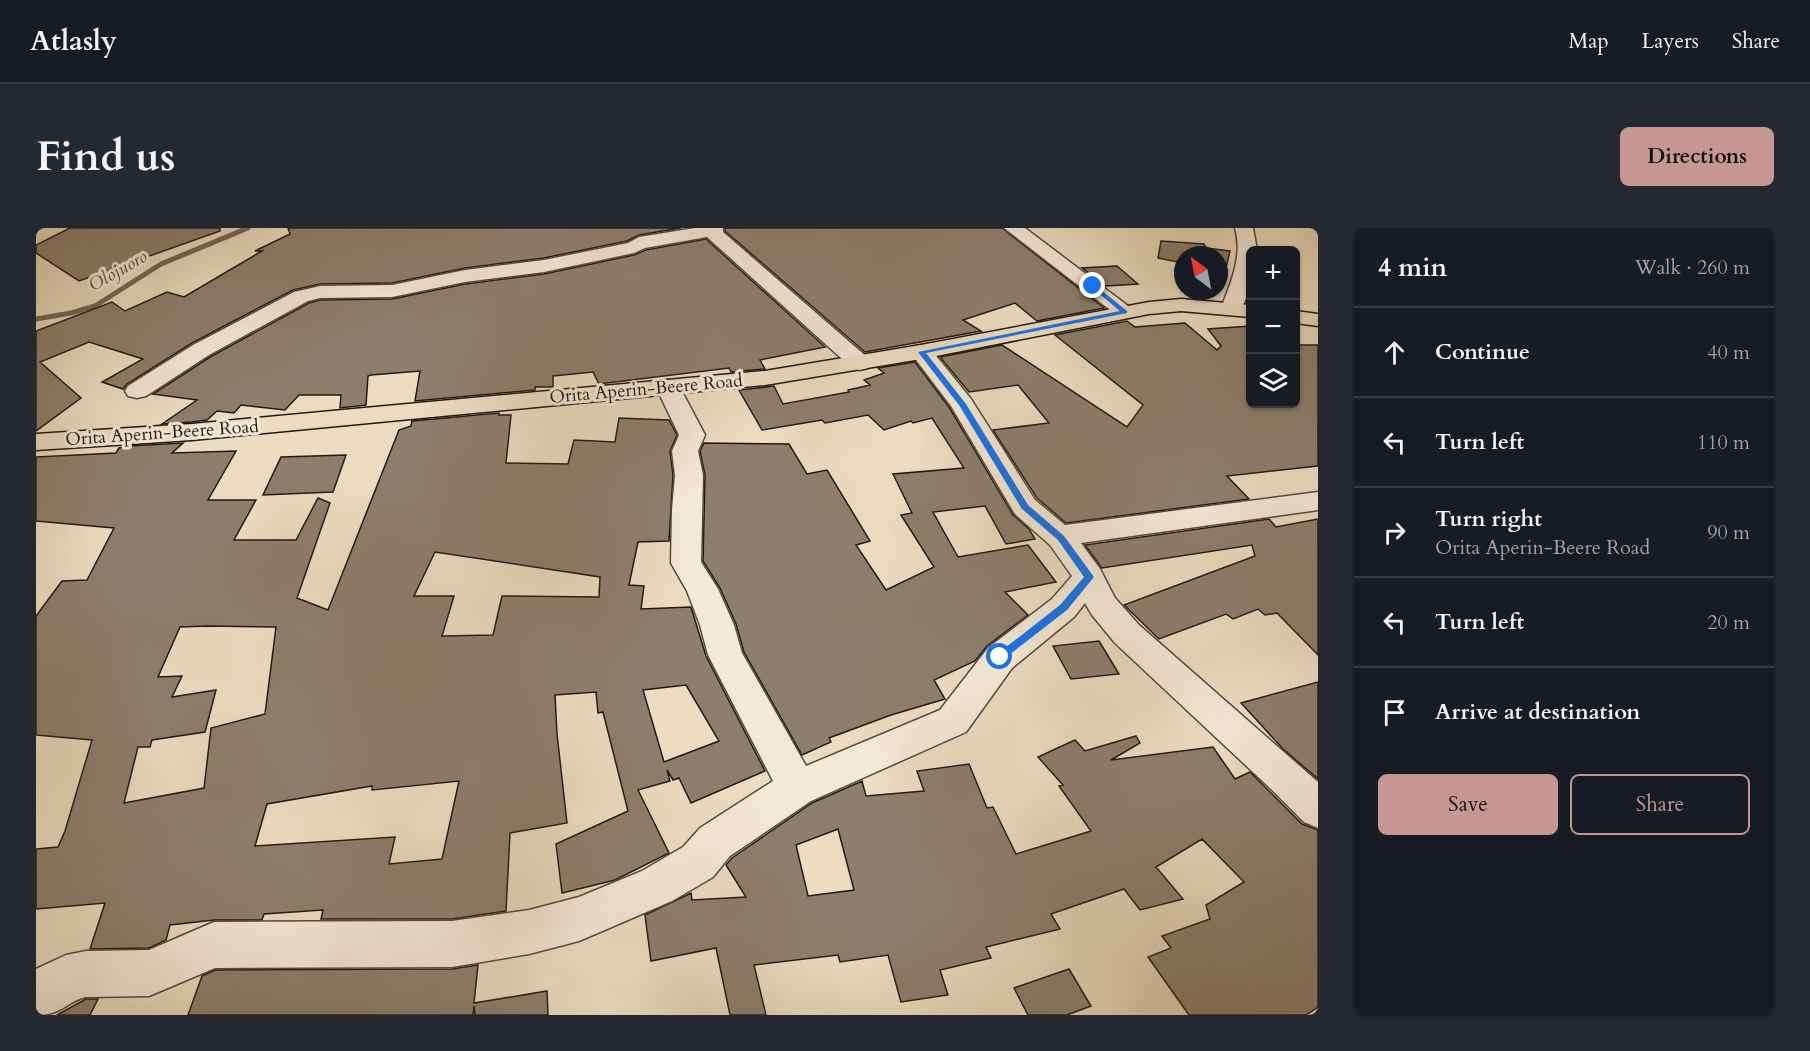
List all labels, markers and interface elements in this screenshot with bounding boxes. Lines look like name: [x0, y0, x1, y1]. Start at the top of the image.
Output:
text: Atlasly: [30, 22, 117, 60]
text: Map: [1569, 27, 1609, 56]
text: Layers: [1642, 27, 1699, 56]
text: Share: [1732, 27, 1780, 56]
button: Directions: [1620, 127, 1774, 186]
text: Find us: [36, 128, 176, 185]
water label: Olojuoro: [84, 244, 152, 298]
north arrow: [1174, 246, 1228, 300]
map controls: [1246, 246, 1300, 408]
button: +: [1246, 246, 1300, 300]
text: 4 min: [1378, 250, 1447, 285]
text: Walk · 260 m: [1635, 254, 1750, 281]
route end: [1079, 272, 1105, 298]
button: −: [1246, 300, 1300, 354]
icon: ahead: [1378, 336, 1411, 369]
text: Continue: [1435, 337, 1530, 367]
text: 40 m: [1707, 339, 1750, 366]
button: layers: [1246, 354, 1300, 408]
street label: Orita Aperin-Beere Road: [548, 368, 744, 410]
street label: Orita Aperin-Beere Road: [65, 414, 260, 452]
icon: left: [1378, 426, 1411, 459]
text: Turn left: [1435, 427, 1524, 457]
text: 110 m: [1697, 429, 1750, 456]
text: Turn right: [1435, 504, 1542, 534]
icon: right: [1378, 516, 1411, 549]
text: 90 m: [1707, 519, 1750, 546]
text: Orita Aperin-Beere Road: [1435, 534, 1650, 561]
icon: left: [1378, 606, 1411, 639]
text: Turn left: [1435, 607, 1524, 637]
text: 20 m: [1707, 609, 1750, 636]
route start: [986, 643, 1012, 669]
icon: arrive: [1378, 696, 1411, 729]
text: Arrive at destination: [1435, 697, 1640, 727]
button: Save: [1378, 774, 1558, 835]
button: Share: [1570, 774, 1750, 835]

